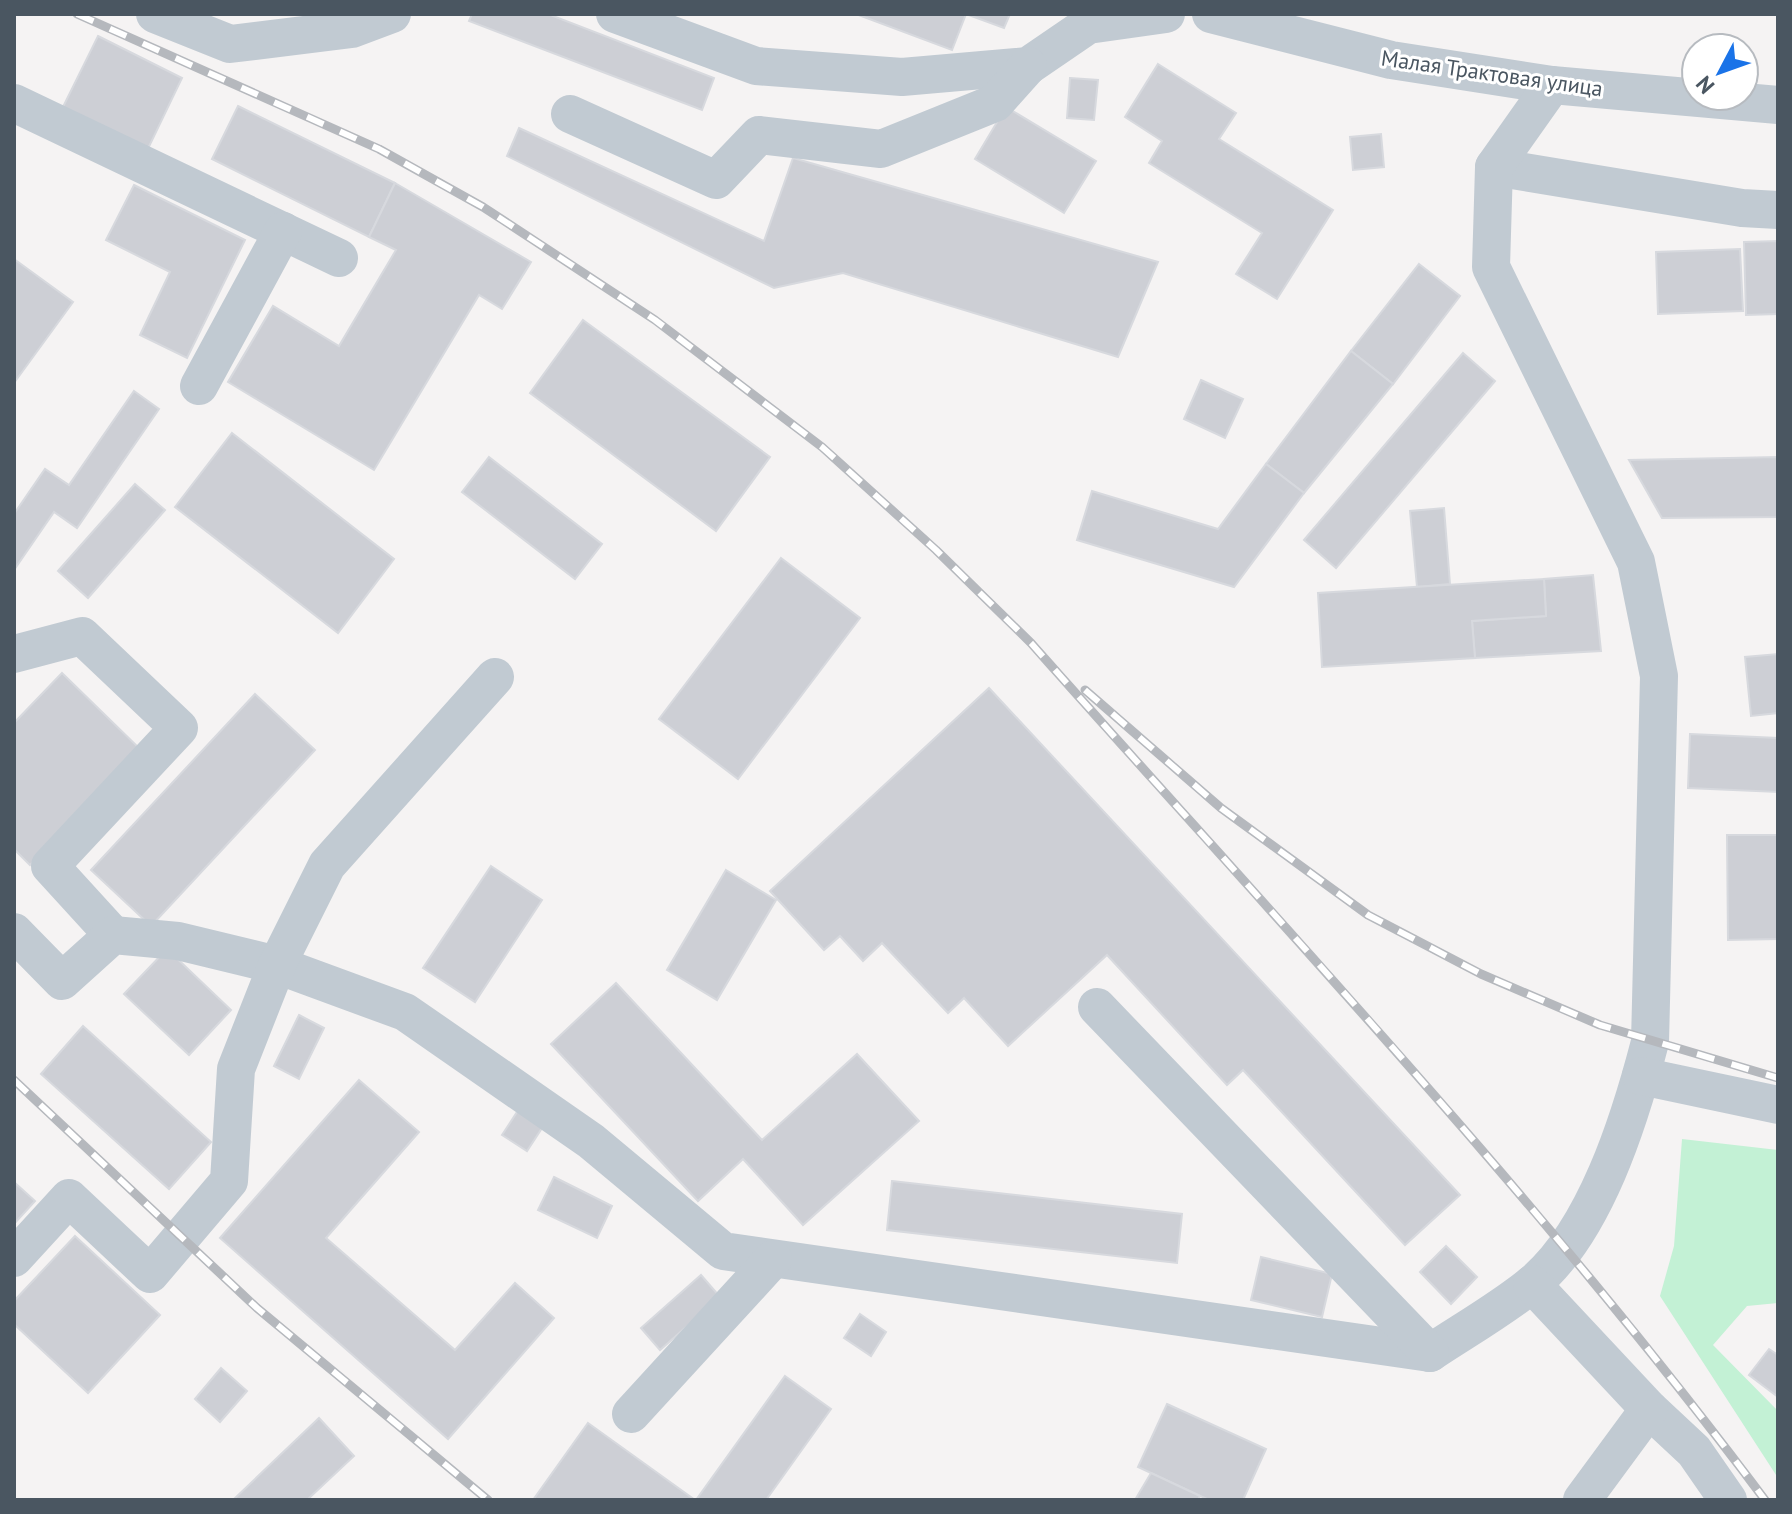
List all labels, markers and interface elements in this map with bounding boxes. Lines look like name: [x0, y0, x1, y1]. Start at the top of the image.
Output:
north arrow: [1680, 32, 1760, 112]
street label: Малая Трактовая улица: [1379, 44, 1605, 102]
text: N: [1690, 70, 1720, 100]

